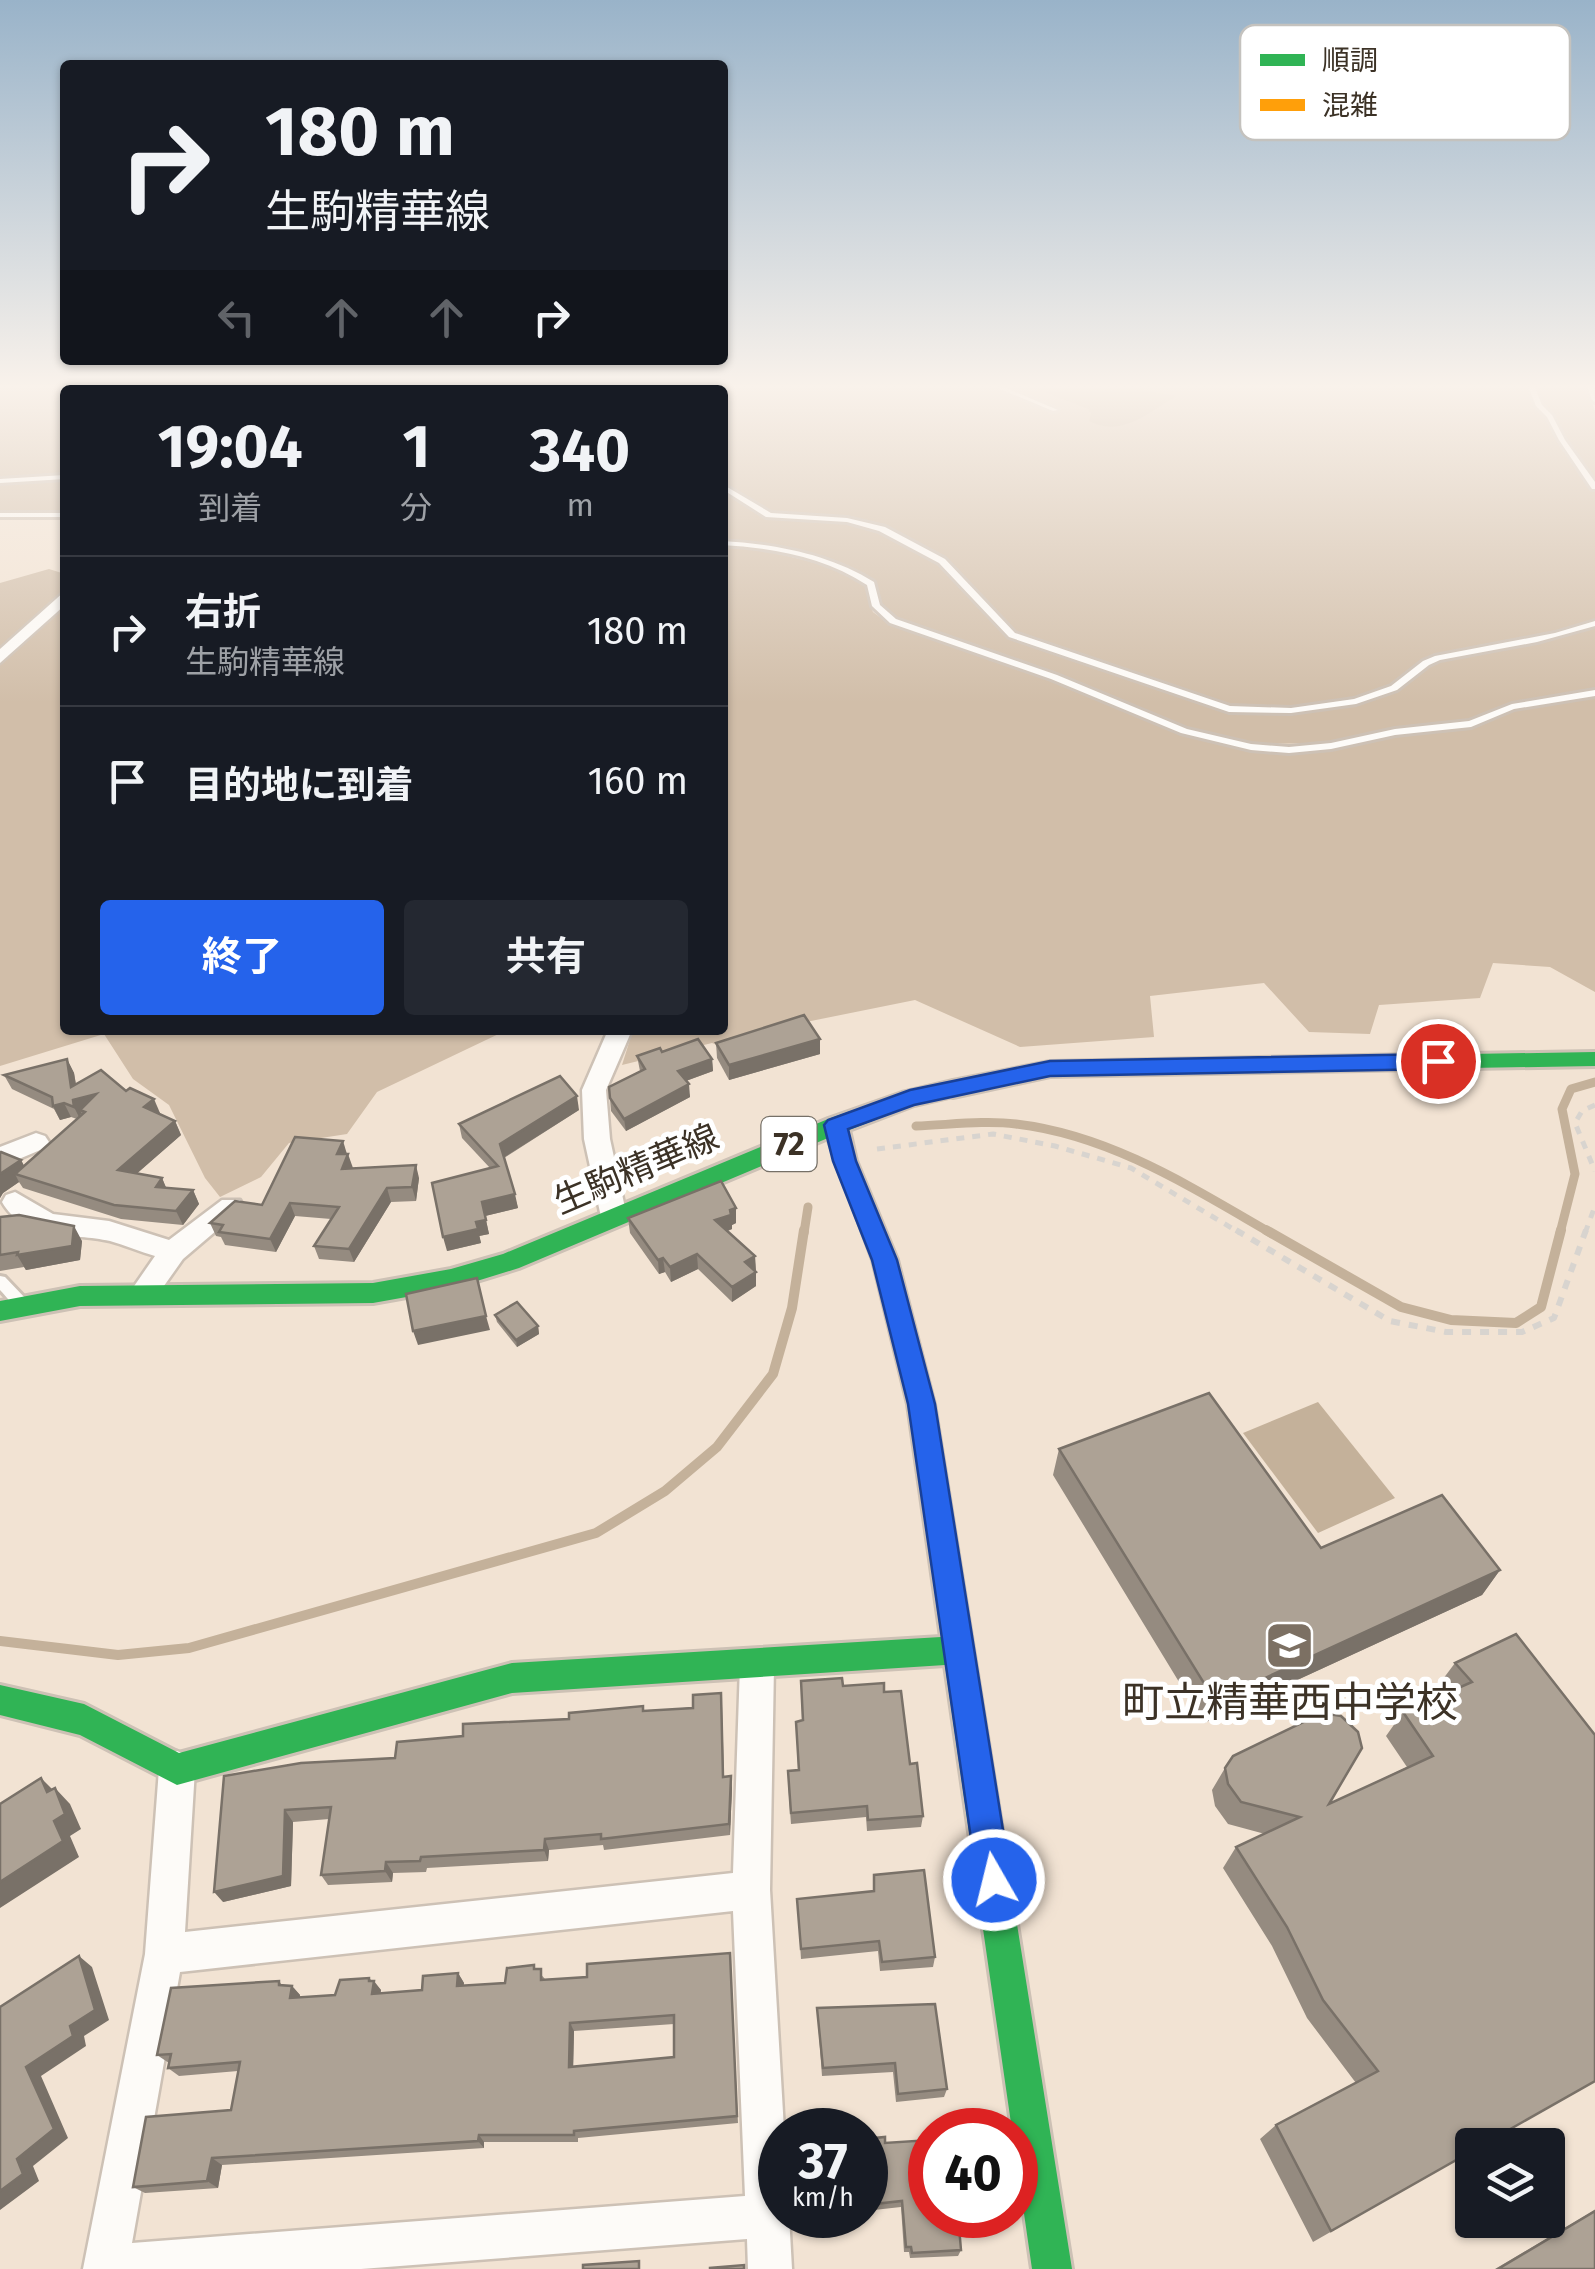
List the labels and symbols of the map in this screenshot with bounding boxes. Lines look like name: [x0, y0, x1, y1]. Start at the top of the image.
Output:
legend: [1240, 25, 1570, 140]
text: 順調: [1322, 44, 1378, 77]
text: 混雑: [1322, 89, 1378, 122]
pin: [1396, 1019, 1481, 1104]
street label: 生駒精華線: [547, 1115, 725, 1223]
road number: 72: [762, 1117, 816, 1171]
school or university icon: 町立精華西中学校: [1264, 1620, 1316, 1672]
place label: 町立精華西中学校: [1122, 1678, 1458, 1728]
position arrow: [942, 1828, 1046, 1932]
speed limit sign: 40: [908, 2108, 1038, 2238]

